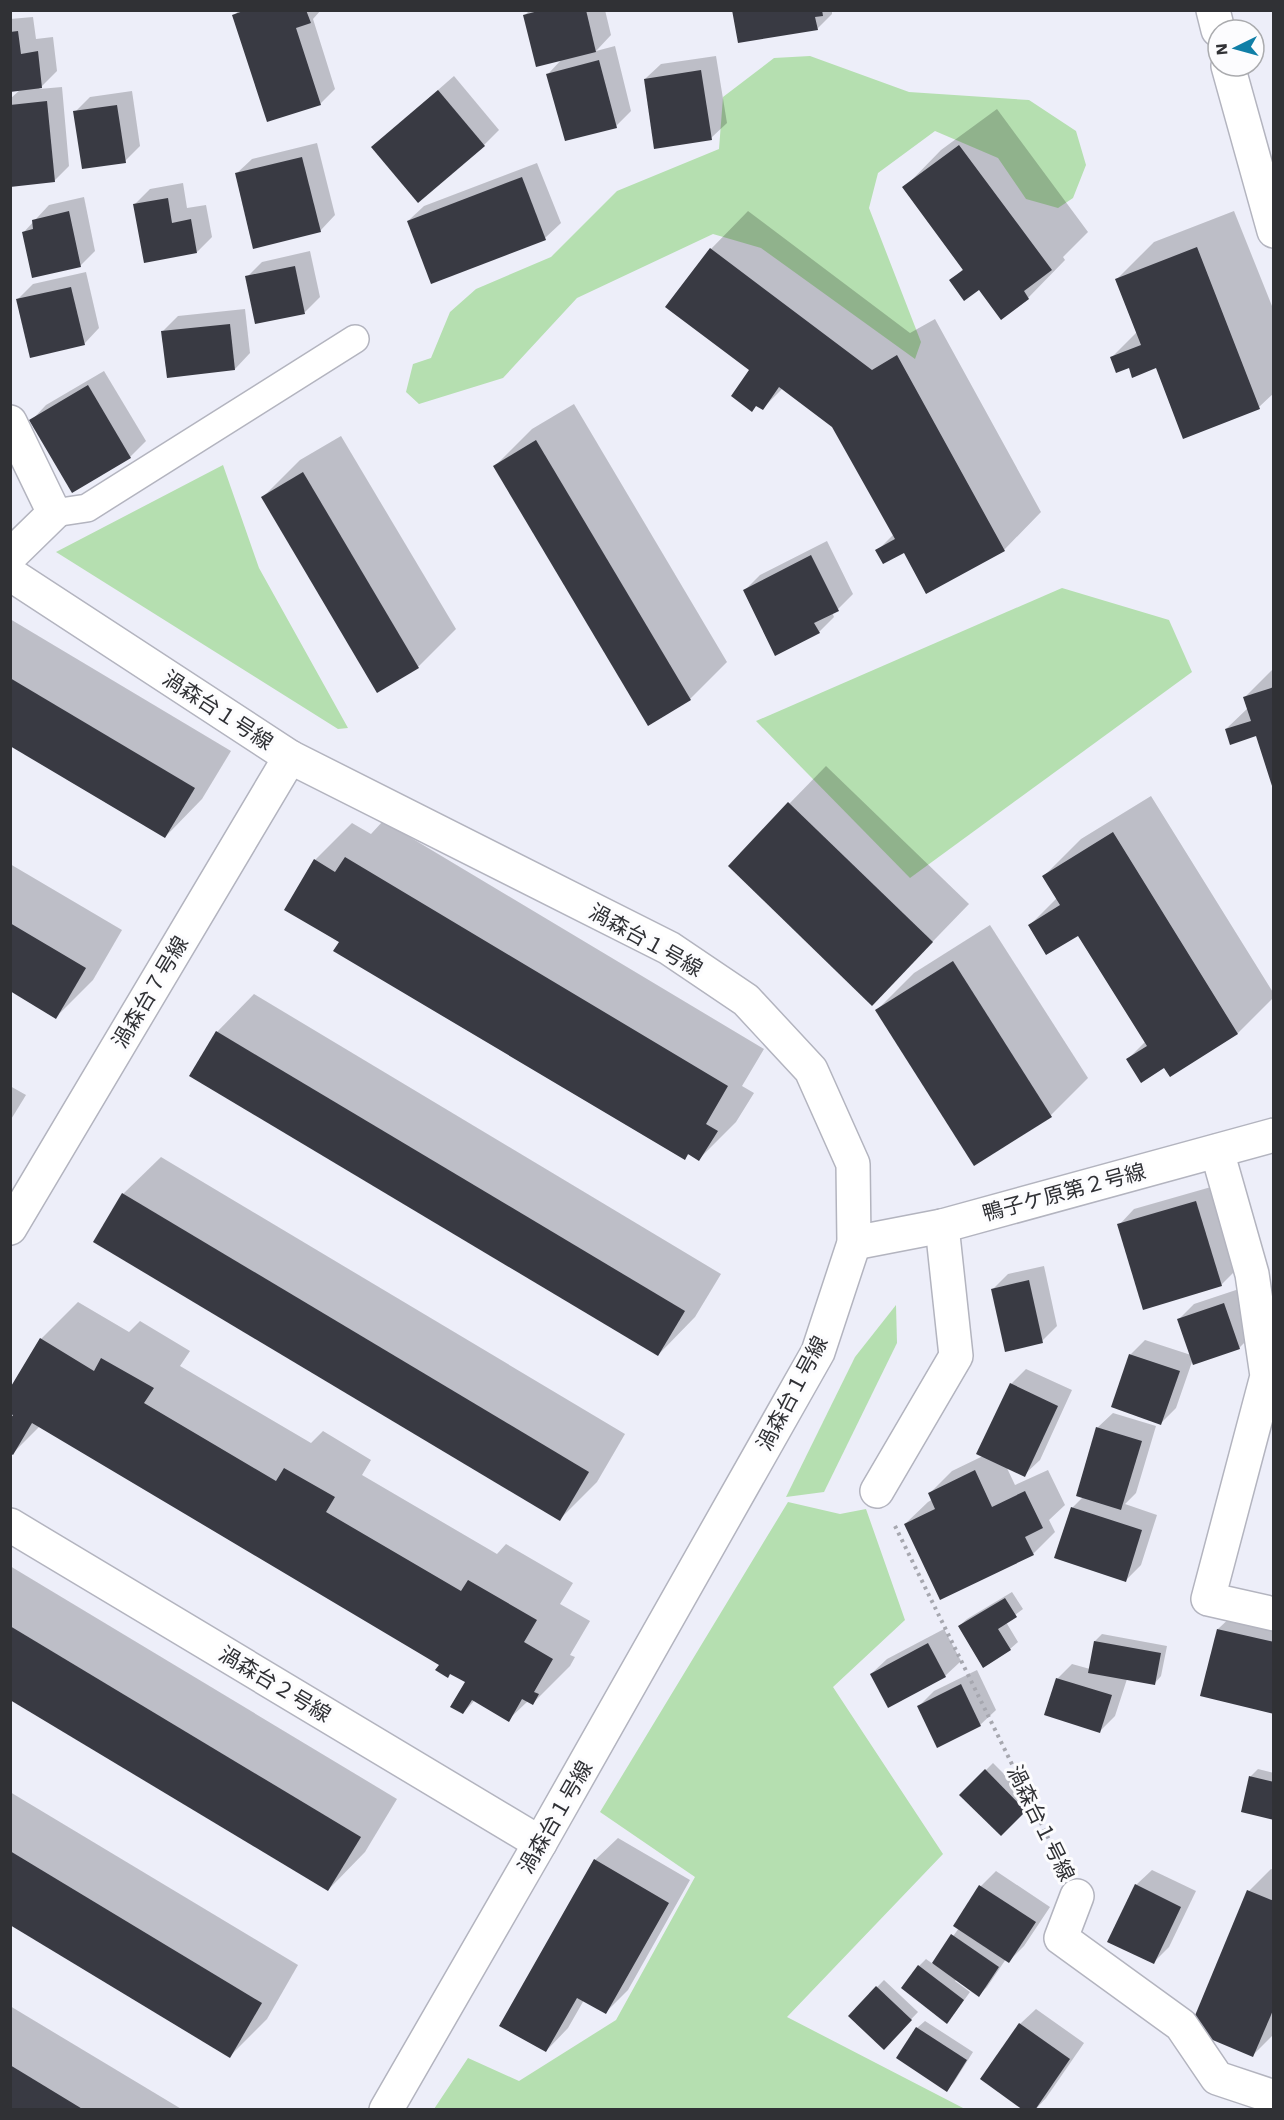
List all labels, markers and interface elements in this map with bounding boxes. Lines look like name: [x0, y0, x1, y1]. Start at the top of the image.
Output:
north arrow: [1206, 18, 1266, 78]
text: N: [1212, 43, 1232, 56]
street label: 渦森台１号線: [158, 665, 278, 755]
street label: 渦森台１号線: [585, 899, 707, 981]
street label: 渦森台７号線: [107, 932, 193, 1052]
street label: 鴨子ケ原第２号線: [980, 1158, 1148, 1226]
street label: 渦森台１号線: [751, 1332, 833, 1454]
street label: 渦森台２号線: [215, 1641, 335, 1727]
street label: 渦森台１号線: [513, 1756, 597, 1878]
street label: 渦森台１号線: [1002, 1761, 1080, 1885]

